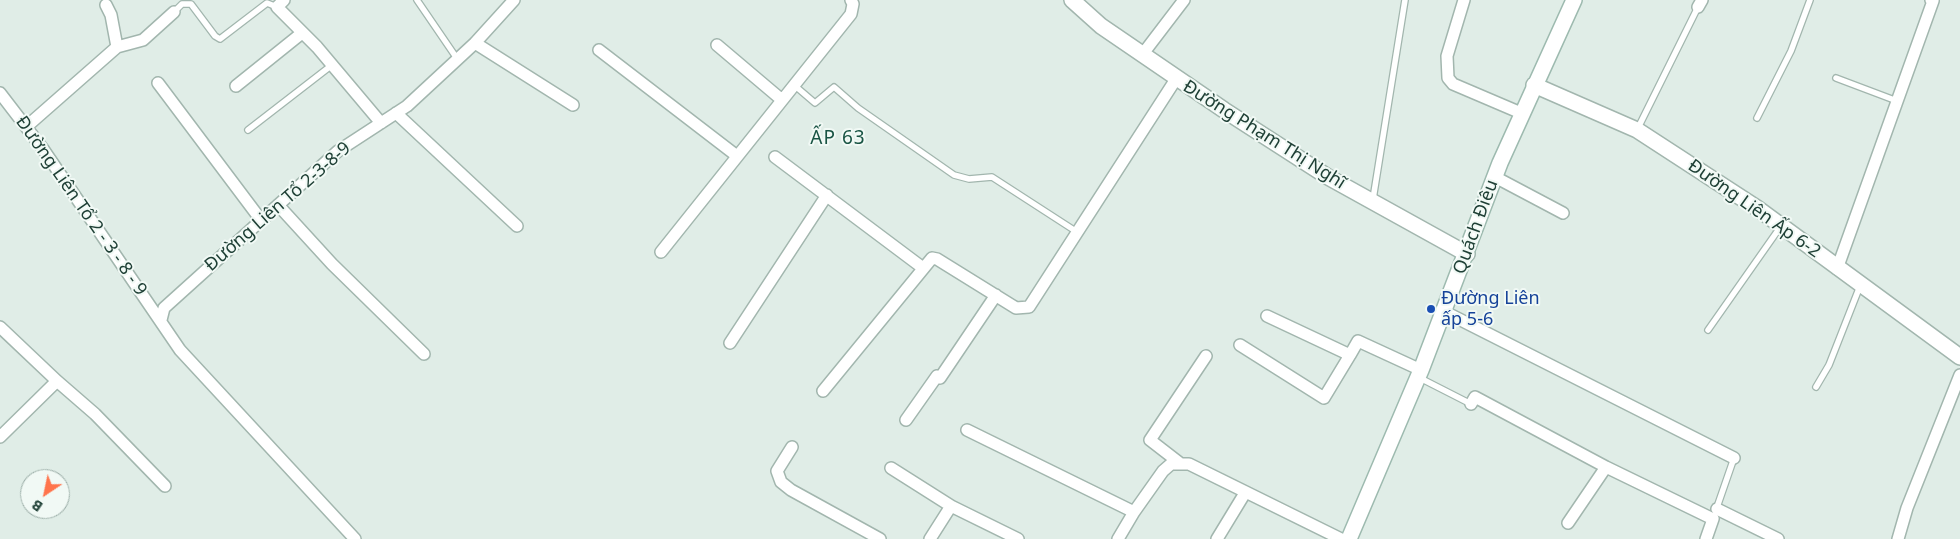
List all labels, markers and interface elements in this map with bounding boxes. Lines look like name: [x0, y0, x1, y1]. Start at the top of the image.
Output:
street label: Đường Phạm Thị Nghĩ: [1179, 76, 1349, 194]
street label: Đường Liên Tổ 2 - 3 - 8 - 9: [11, 112, 151, 300]
district label: ẤP 63: [810, 128, 866, 150]
street label: Đường Liên Tổ 2-3-8-9: [201, 138, 355, 276]
street label: Đường Liên Ấp 6-2: [1684, 155, 1824, 263]
street label: Quách Điêu: [1449, 177, 1503, 277]
place label: Đường Liên ấp 5-6: [1441, 288, 1540, 330]
marker: Đường Liên ấp 5-6: [1425, 303, 1437, 315]
north arrow: [20, 469, 70, 519]
text: B: [28, 496, 46, 517]

